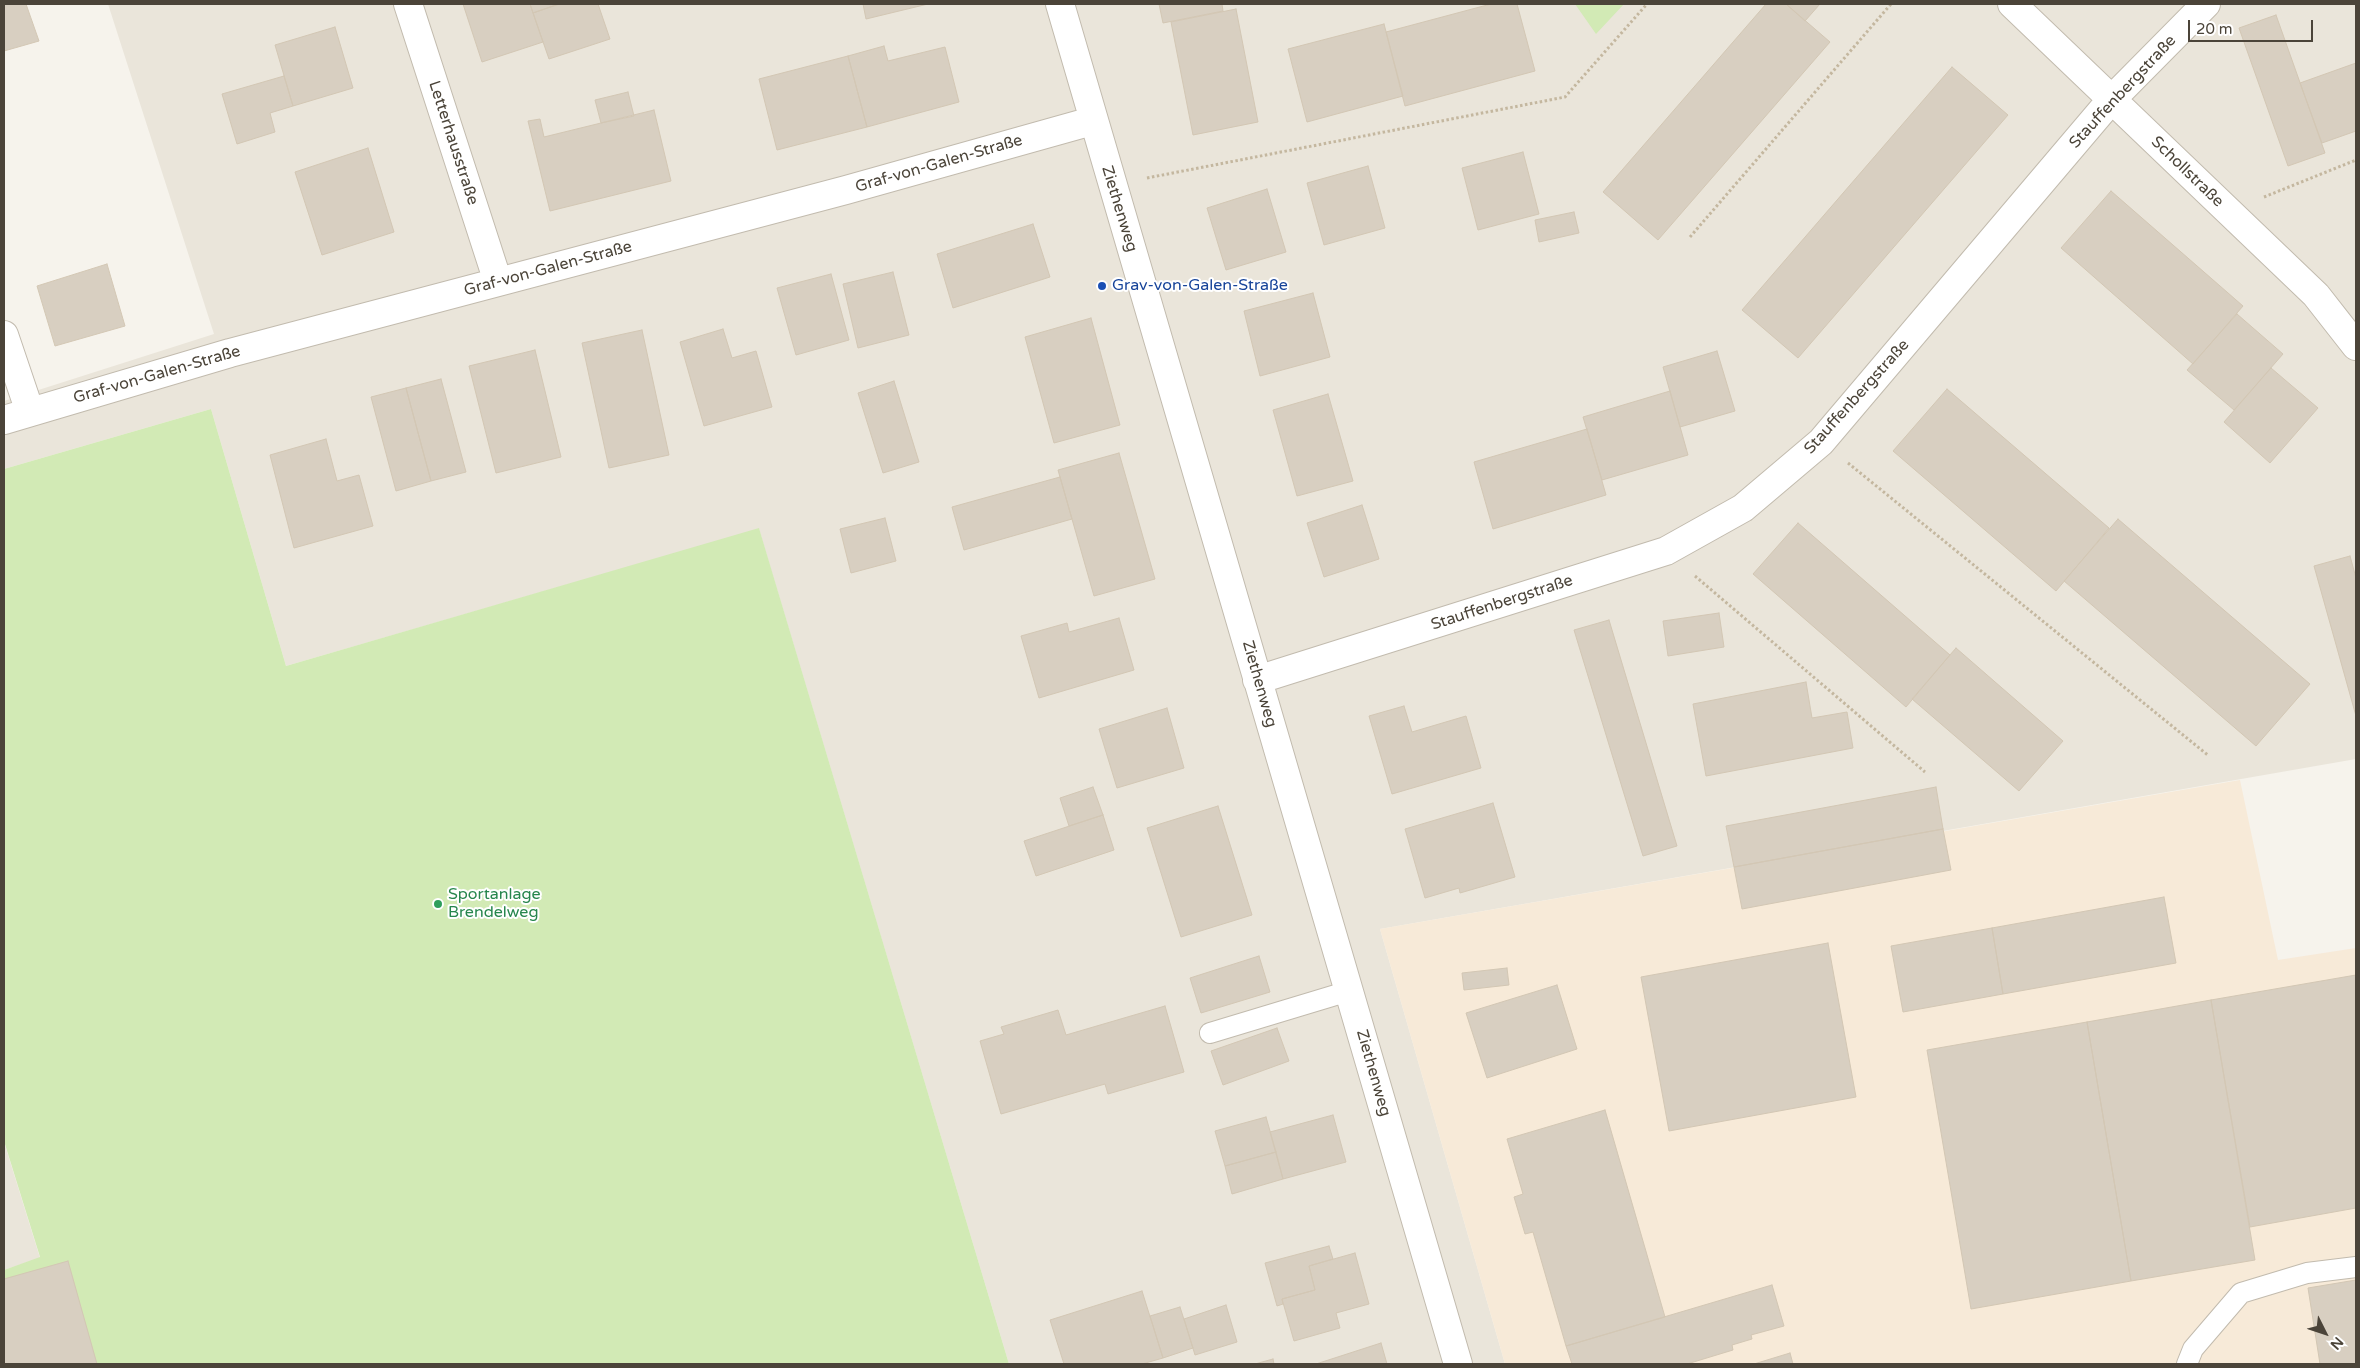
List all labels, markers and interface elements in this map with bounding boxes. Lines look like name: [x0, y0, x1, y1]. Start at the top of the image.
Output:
scale bar: [2190, 10, 2315, 42]
text: 20 m: [2196, 20, 2233, 38]
street label: Stauffenbergstraße: [2066, 31, 2180, 153]
street label: Letterhausstraße: [424, 79, 482, 207]
street label: Graf-von-Galen-Straße: [853, 131, 1025, 197]
street label: Schollstraße: [2147, 133, 2227, 211]
street label: Ziethenweg: [1097, 163, 1141, 255]
street label: Graf-von-Galen-Straße: [462, 237, 634, 301]
place label: Grav-von-Galen-Straße: [1112, 276, 1288, 296]
marker: Grav-von-Galen-Straße: [1096, 280, 1108, 292]
street label: Stauffenbergstraße: [1800, 336, 1914, 458]
street label: Graf-von-Galen-Straße: [71, 342, 243, 408]
street label: Stauffenbergstraße: [1429, 571, 1575, 635]
street label: Ziethenweg: [1237, 638, 1281, 730]
place label: Sportanlage Brendelweg: [448, 885, 541, 923]
marker: Sportanlage Brendelweg: [432, 898, 444, 910]
street label: Ziethenweg: [1351, 1027, 1395, 1119]
north arrow: [2300, 1308, 2350, 1358]
text: N: [2327, 1333, 2347, 1353]

